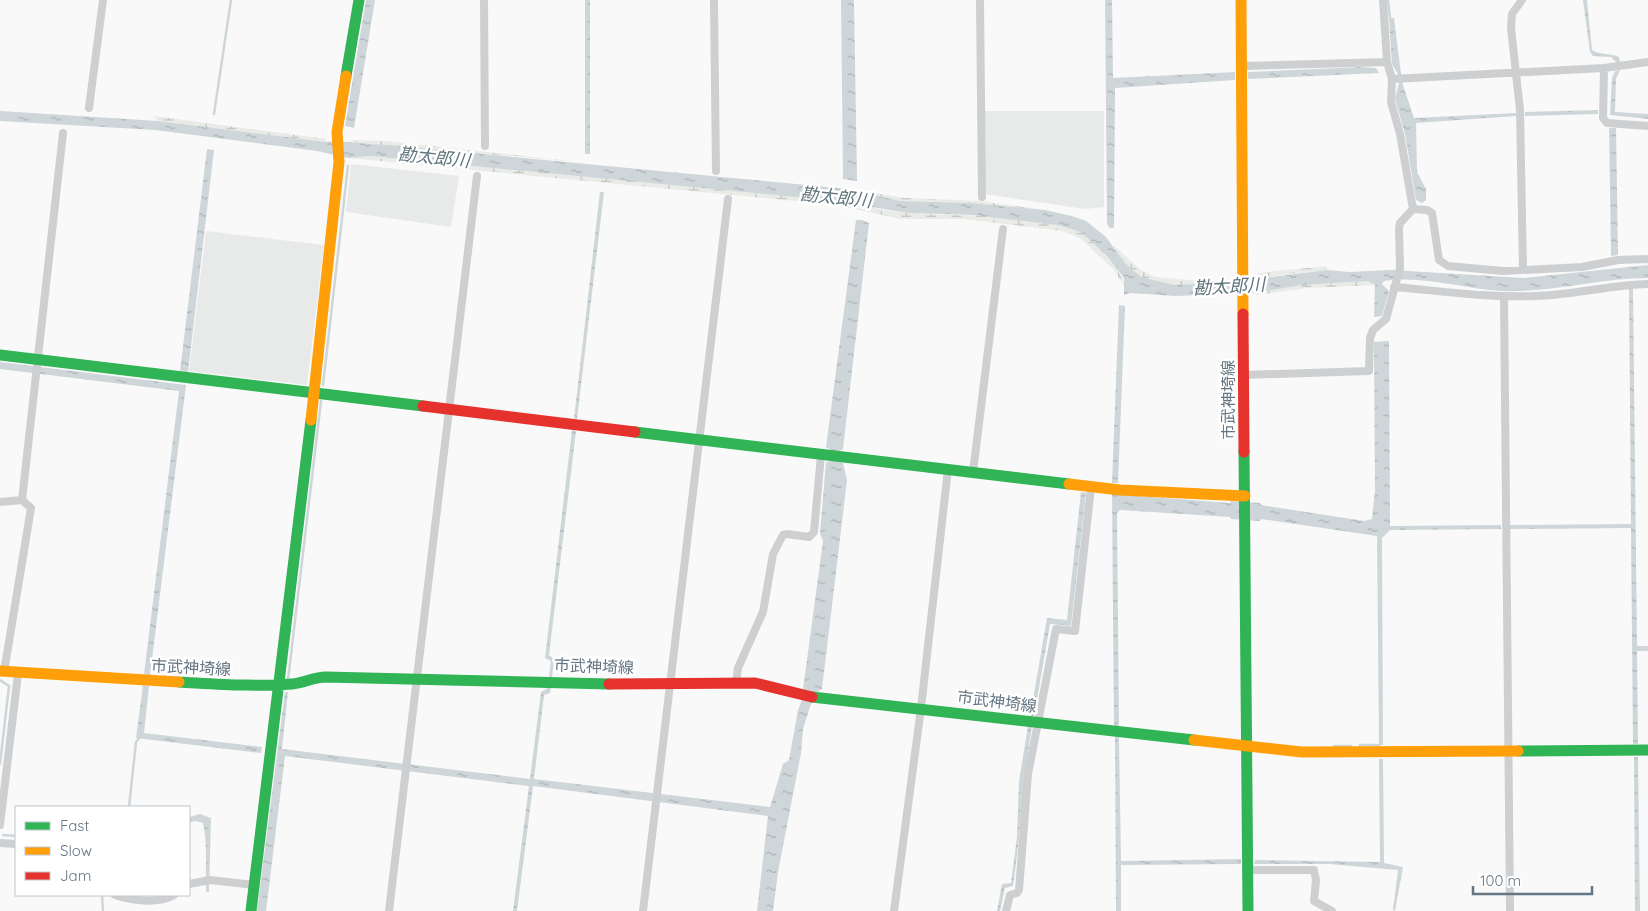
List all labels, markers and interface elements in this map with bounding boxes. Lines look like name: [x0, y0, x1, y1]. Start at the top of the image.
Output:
water label: 勘太郎川: [397, 142, 473, 172]
water label: 勘太郎川: [799, 182, 875, 212]
water label: 勘太郎川: [1192, 273, 1268, 299]
street label: 市武神埼線: [1218, 360, 1238, 440]
street label: 市武神埼線: [151, 655, 231, 679]
street label: 市武神埼線: [554, 655, 634, 677]
street label: 市武神埼線: [956, 686, 1038, 716]
legend: [15, 806, 190, 896]
text: Fast: [60, 816, 89, 835]
text: Slow: [60, 841, 92, 860]
scale bar: [1473, 864, 1592, 896]
text: Jam: [60, 866, 91, 885]
text: 100 m: [1480, 871, 1521, 890]

